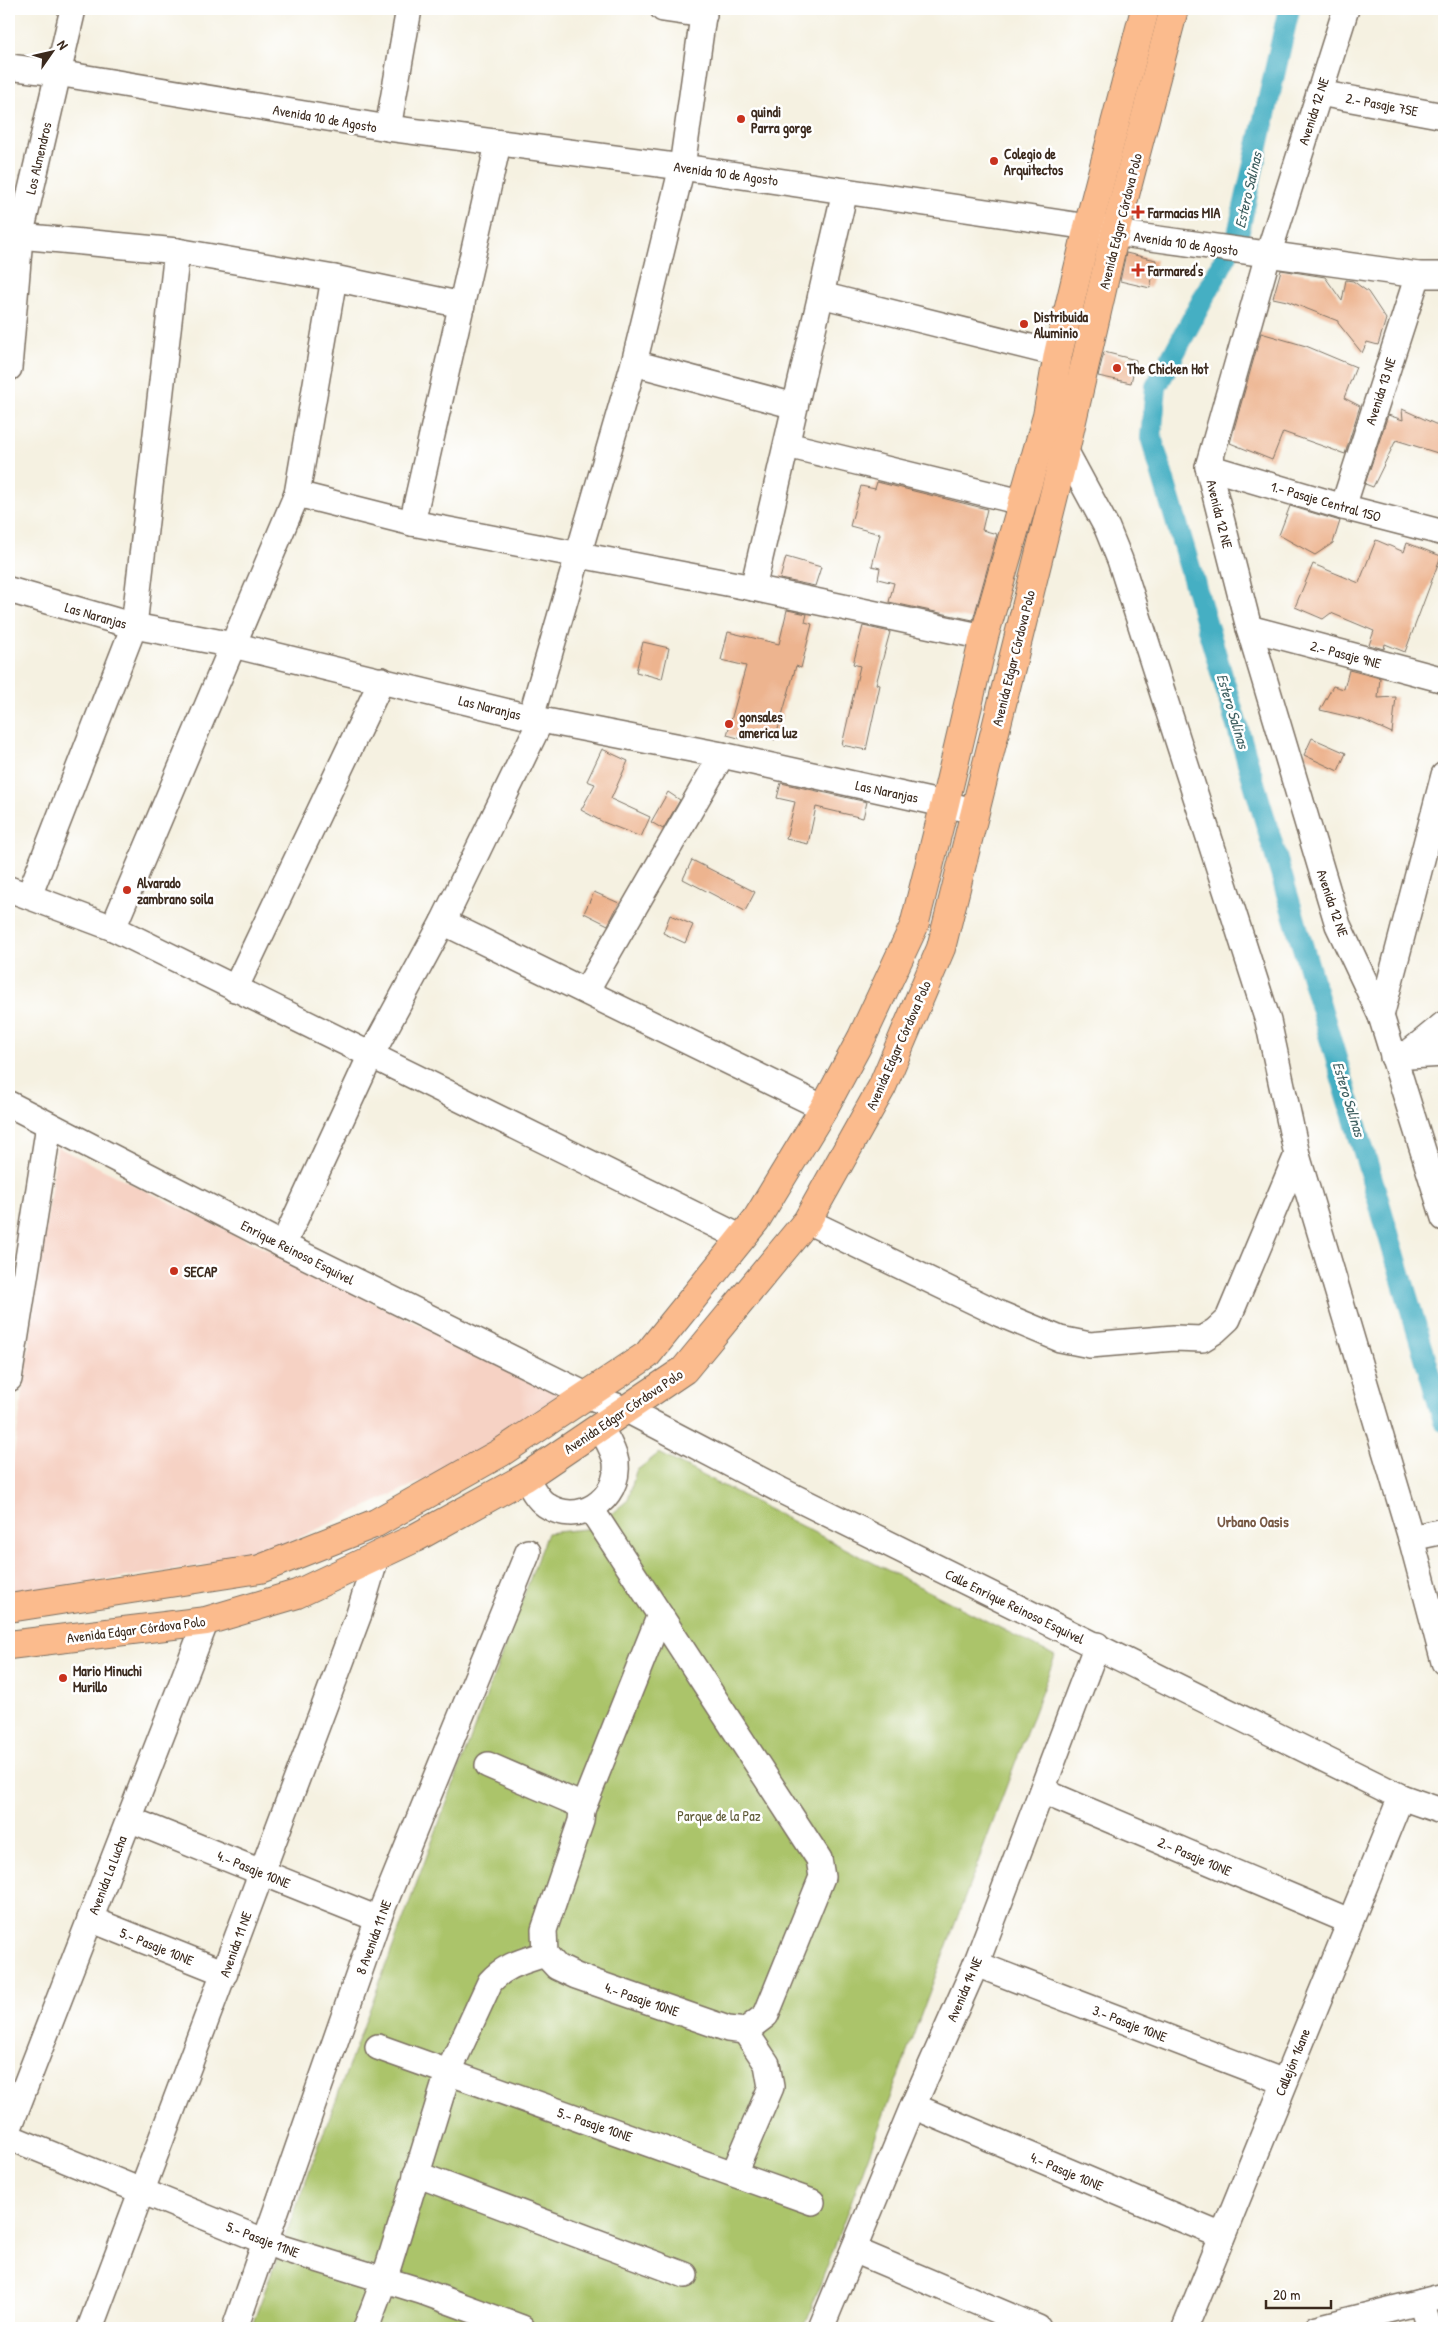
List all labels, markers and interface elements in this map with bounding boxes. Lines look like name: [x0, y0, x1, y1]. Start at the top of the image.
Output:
north arrow: [28, 28, 78, 78]
text: N: [53, 36, 73, 53]
street label: Avenida 12 NE: [1293, 75, 1333, 147]
street label: 2.- Pasaje 7SE: [1344, 88, 1420, 121]
street label: Avenida 10 de Agosto: [271, 100, 379, 138]
place label: quindi Parra gorge: [751, 102, 812, 139]
marker: quindi Parra gorge: [735, 113, 747, 125]
street label: Los Almendros: [20, 120, 56, 196]
place label: Colegio de Arquitectos: [1004, 144, 1064, 181]
water label: Estero Salinas: [1229, 149, 1267, 230]
street label: Avenida Edgar Córdova Polo: [1094, 151, 1147, 291]
marker: Colegio de Arquitectos: [988, 155, 1000, 167]
street label: Avenida 10 de Agosto: [673, 156, 780, 191]
place label: Farmacias MIA: [1147, 203, 1220, 222]
marker: Farmacias MIA: [1132, 206, 1144, 218]
street label: Avenida 10 de Agosto: [1133, 226, 1240, 261]
place label: Farmared's: [1147, 261, 1204, 280]
marker: Farmared's: [1132, 264, 1144, 276]
place label: Distribuida Aluminio: [1034, 307, 1088, 342]
marker: Distribuida Aluminio: [1018, 318, 1030, 330]
street label: Avenida 13 NE: [1360, 355, 1400, 427]
place label: The Chicken Hot: [1126, 359, 1209, 378]
marker: The Chicken Hot: [1111, 362, 1123, 374]
street label: 1.- Pasaje Central 1SO: [1268, 476, 1383, 527]
street label: Avenida 12 NE: [1202, 478, 1238, 550]
street label: Avenida Edgar Córdova Polo: [987, 588, 1040, 728]
street label: Las Naranjas: [63, 597, 129, 634]
street label: 2.- Pasaje 9NE: [1308, 635, 1383, 674]
water label: Estero Salinas: [1212, 671, 1255, 752]
street label: Las Naranjas: [457, 690, 523, 725]
place label: gonsales america luz: [739, 707, 798, 742]
marker: gonsales america luz: [723, 718, 735, 730]
street label: Las Naranjas: [854, 775, 920, 808]
street label: Avenida 12 NE: [1313, 867, 1353, 939]
place label: Alvarado zambrano soila: [137, 873, 214, 908]
marker: Alvarado zambrano soila: [121, 884, 133, 896]
street label: Avenida Edgar Córdova Polo: [861, 977, 936, 1113]
water label: Estero Salinas: [1328, 1059, 1371, 1140]
street label: Enrique Reinoso Esquivel: [238, 1215, 358, 1290]
place label: SECAP: [184, 1262, 218, 1281]
marker: SECAP: [168, 1265, 180, 1277]
street label: Avenida Edgar Córdova Polo: [560, 1364, 687, 1459]
district label: Urbano Oasis: [1217, 1511, 1289, 1532]
street label: Calle Enrique Reinoso Esquivel: [942, 1564, 1088, 1649]
street label: Avenida Edgar Córdova Polo: [66, 1611, 207, 1648]
place label: Mario Minuchi Murillo: [73, 1661, 142, 1696]
marker: Mario Minuchi Murillo: [57, 1672, 69, 1684]
park label: Parque de la Paz: [677, 1806, 761, 1826]
street label: Avenida La Lucha: [83, 1832, 131, 1917]
street label: 2.- Pasaje 10NE: [1155, 1832, 1235, 1881]
street label: 4.- Pasaje 10NE: [214, 1846, 293, 1893]
street label: 8 Avenida 11 NE: [351, 1897, 395, 1977]
street label: Avenida 11 NE: [214, 1908, 256, 1980]
street label: 5.- Pasaje 10NE: [117, 1923, 197, 1970]
street label: Avenida 14 NE: [942, 1954, 986, 2024]
street label: 4.- Pasaje 10NE: [602, 1977, 682, 2022]
street label: 3.- Pasaje 10NE: [1090, 2000, 1170, 2047]
street label: Callejón 16ane: [1270, 2025, 1315, 2099]
street label: 5.- Pasaje 10NE: [555, 2102, 635, 2147]
street label: 4.- Pasaje 10NE: [1027, 2147, 1106, 2196]
street label: 5.- Pasaje 11NE: [223, 2216, 302, 2263]
scale bar: [1266, 2277, 1330, 2309]
text: 20 m: [1273, 2284, 1300, 2305]

